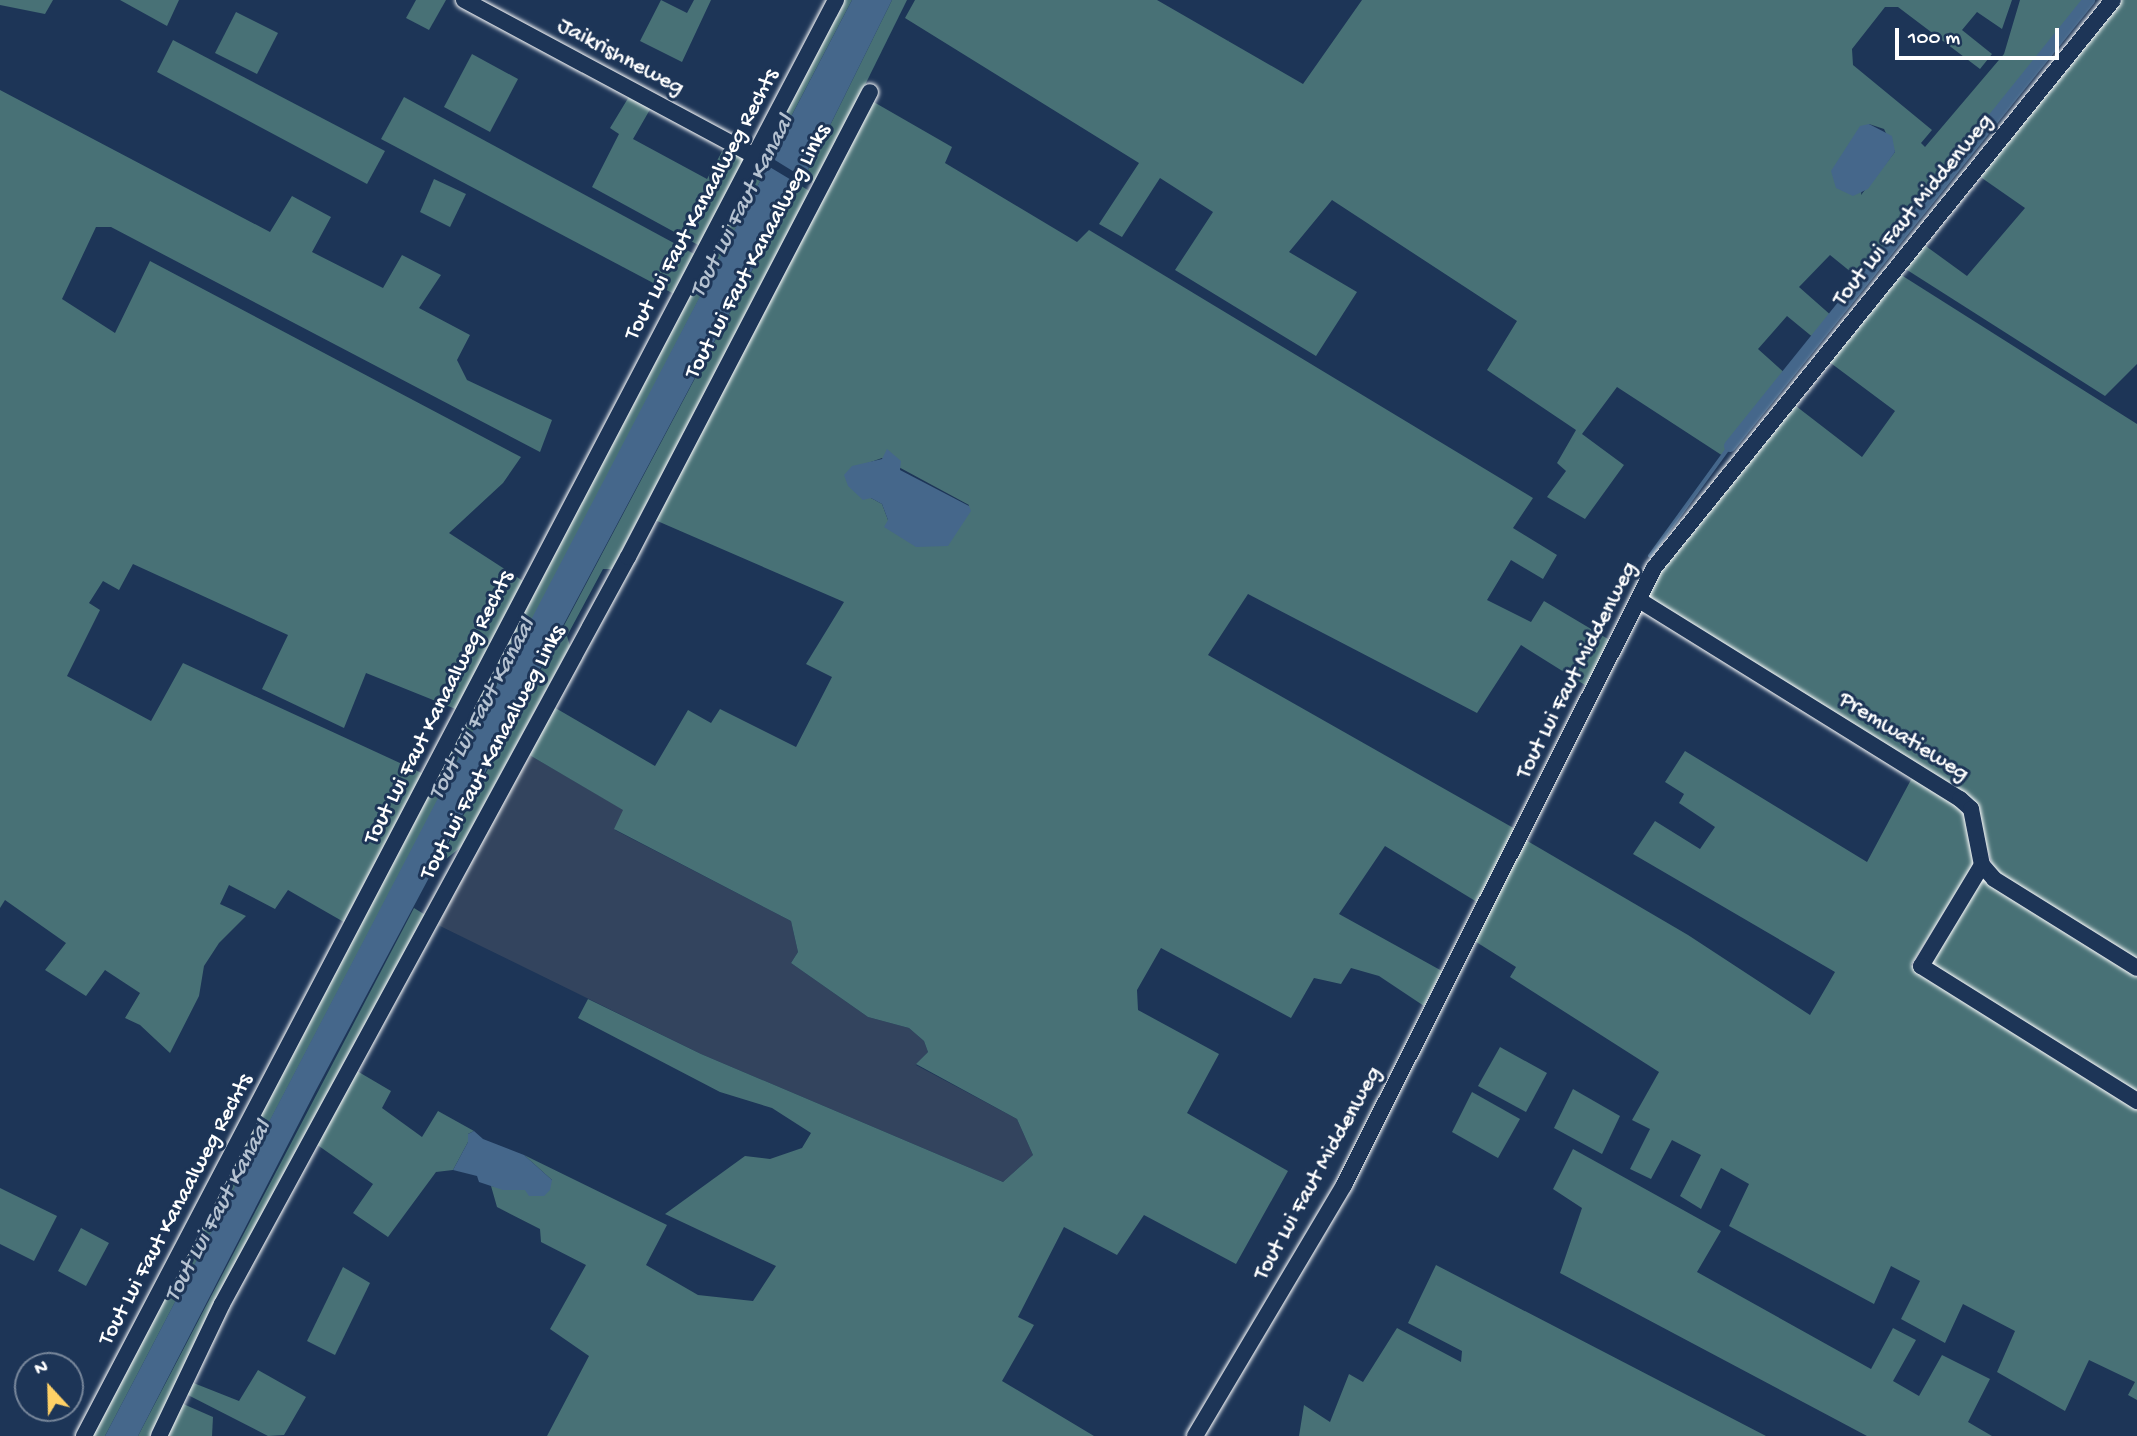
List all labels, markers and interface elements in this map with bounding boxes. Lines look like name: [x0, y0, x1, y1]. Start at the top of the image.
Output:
street label: Jaikrishneweg: [552, 13, 688, 103]
scale bar: [1899, 14, 2064, 58]
text: 100 m: [1908, 27, 1960, 52]
street label: Tout Lui Faut Kanaalweg Rechts: [620, 65, 786, 345]
street label: Tout Lui Faut Middenweg: [1828, 109, 2000, 313]
water label: Tout Lui Faut Kanaal: [684, 111, 802, 303]
street label: Tout Lui Faut Kanaalweg Links: [680, 120, 838, 384]
street label: Tout Lui Faut Middenweg: [1511, 558, 1645, 784]
street label: Tout Lui Faut Kanaalweg Rechts: [359, 567, 521, 849]
water label: Tout Lui Faut Kanaal: [423, 614, 543, 806]
street label: Tout Lui Faut Kanaalweg Links: [415, 621, 573, 885]
street label: Premwatieweg: [1833, 687, 1973, 789]
street label: Tout Lui Faut Middenweg: [1249, 1062, 1389, 1286]
street label: Tout Lui Faut Kanaalweg Rechts: [94, 1070, 260, 1350]
water label: Tout Lui Faut Kanaal: [159, 1116, 279, 1308]
north arrow: [14, 1352, 84, 1422]
text: N: [32, 1356, 52, 1382]

